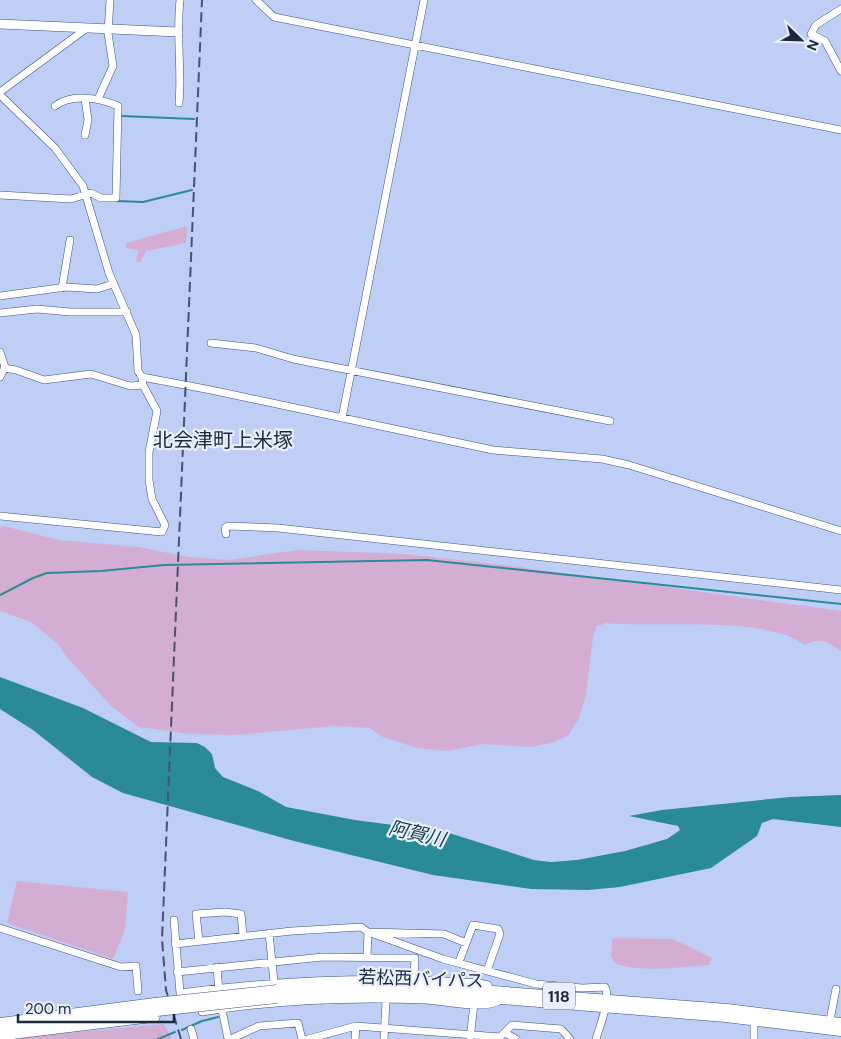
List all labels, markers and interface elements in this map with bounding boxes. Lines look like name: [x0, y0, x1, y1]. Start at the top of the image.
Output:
north arrow: [776, 15, 826, 65]
text: N: [803, 37, 823, 53]
district label: 北会津町上米塚: [153, 427, 293, 453]
water label: 阿賀川: [386, 815, 449, 853]
street label: 若松西バイパス: [358, 965, 484, 993]
road number: 118: [543, 982, 575, 1009]
scale bar: [18, 992, 174, 1024]
text: 200 m: [25, 999, 71, 1019]

